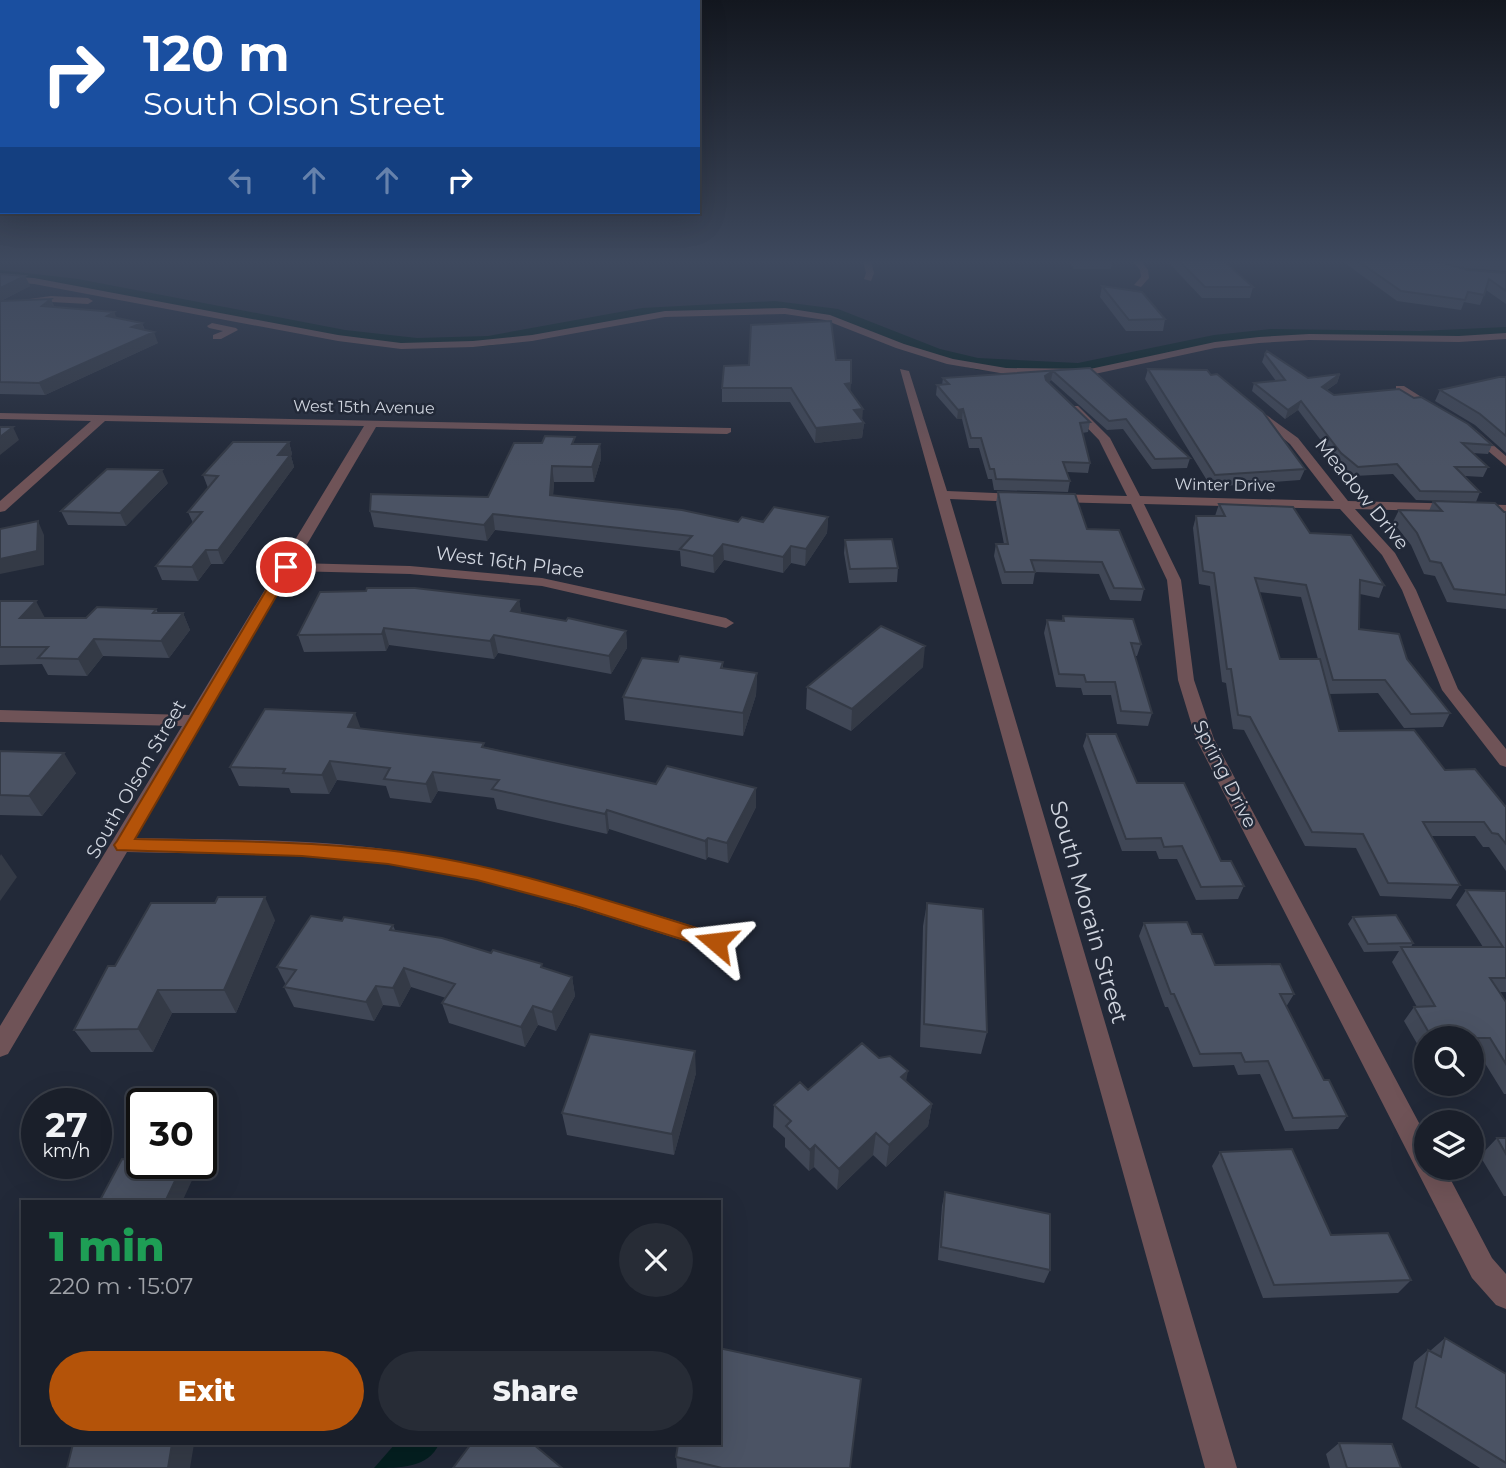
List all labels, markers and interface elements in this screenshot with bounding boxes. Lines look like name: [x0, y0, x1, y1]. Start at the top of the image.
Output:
text: 120 m: [143, 24, 290, 83]
icon: right: [28, 28, 119, 119]
text: South Olson Street: [143, 84, 445, 123]
icon: left: [222, 161, 260, 199]
icon: ahead: [295, 161, 333, 199]
icon: ahead: [368, 161, 406, 199]
icon: right: [441, 161, 479, 199]
street label: West 15th Avenue: [293, 396, 435, 418]
street label: Meadow Drive: [1310, 434, 1414, 554]
street label: Winter Drive: [1174, 475, 1276, 495]
pin: [256, 537, 316, 597]
street label: West 16th Place: [434, 541, 586, 583]
icon: arrive: [267, 548, 305, 586]
street label: South Olson Street: [81, 695, 191, 862]
street label: Spring Drive: [1188, 716, 1262, 832]
street label: South Morain Street: [1044, 797, 1134, 1027]
position arrow: [679, 905, 753, 979]
map controls: [1414, 1026, 1484, 1180]
button: search: [1414, 1026, 1484, 1096]
speed limit sign: 30: [126, 1088, 217, 1179]
text: 27: [45, 1103, 88, 1146]
button: layers: [1414, 1110, 1484, 1180]
text: km/h: [42, 1140, 91, 1162]
text: 1 min: [49, 1220, 165, 1272]
button: close: [619, 1223, 693, 1297]
text: 220 m · 15:07: [49, 1272, 193, 1300]
button: Exit: [49, 1351, 364, 1431]
button: Share: [378, 1351, 693, 1431]

